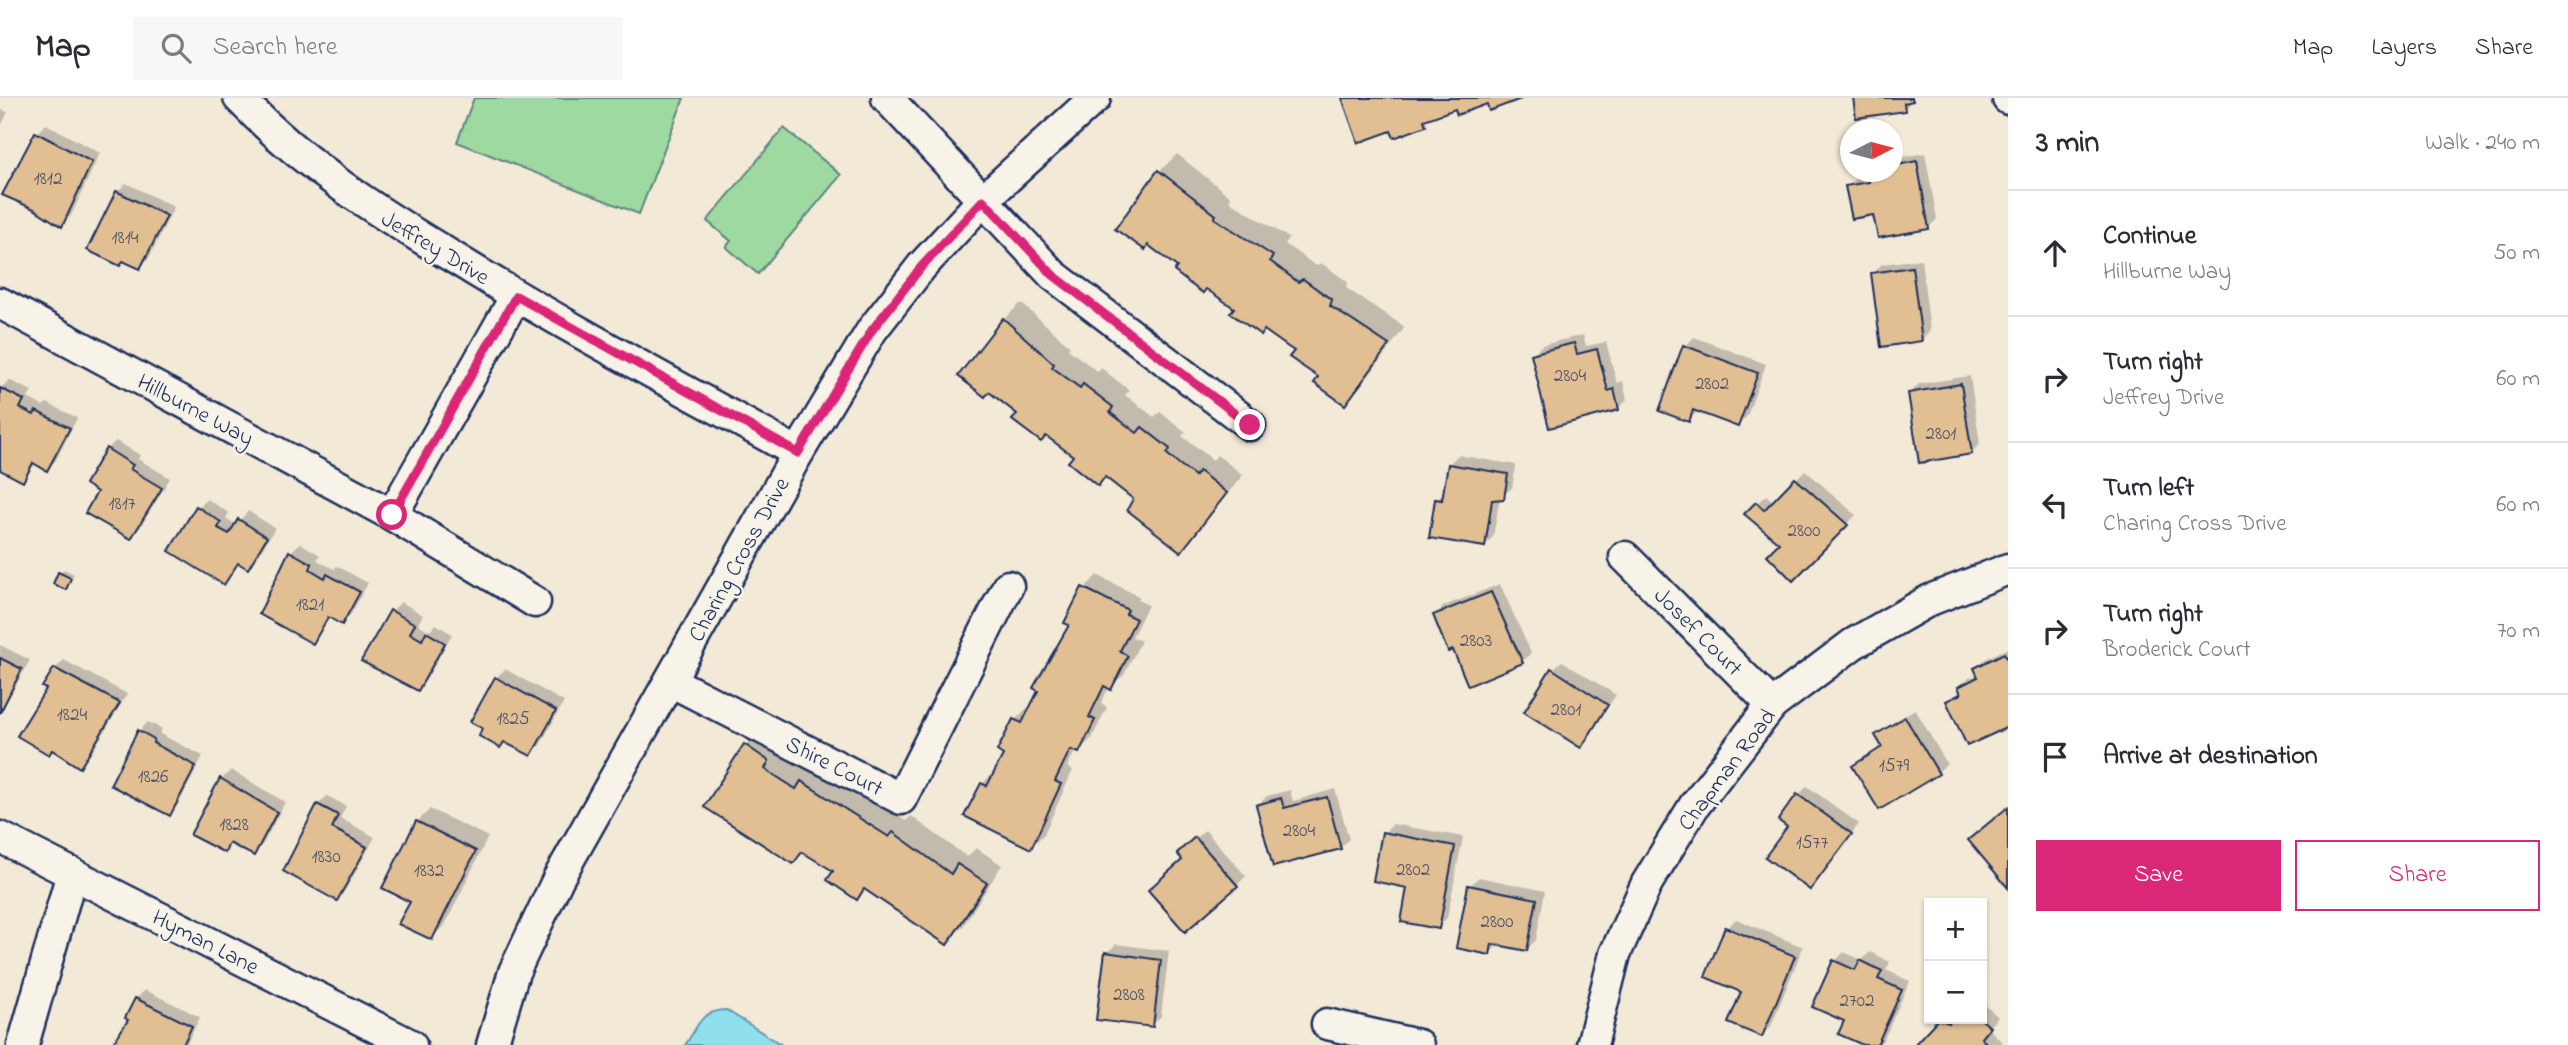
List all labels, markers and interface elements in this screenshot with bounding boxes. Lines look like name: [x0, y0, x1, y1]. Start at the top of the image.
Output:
search box: [133, 17, 623, 80]
text: Map: [35, 24, 91, 72]
icon: search: [157, 29, 195, 67]
text: Search here: [213, 29, 337, 67]
text: Map: [2293, 31, 2333, 66]
text: Layers: [2371, 31, 2437, 66]
text: Share: [2475, 31, 2533, 66]
north arrow: [1840, 119, 1903, 182]
text: 3 min: [2036, 122, 2099, 166]
text: Walk · 240 m: [2425, 127, 2540, 160]
house number: 1812: [34, 166, 62, 193]
street label: Jeffrey Drive: [373, 204, 496, 297]
text: Continue: [2103, 218, 2196, 256]
house number: 1814: [111, 225, 139, 252]
icon: ahead: [2036, 234, 2074, 272]
text: 50 m: [2493, 237, 2540, 270]
text: Hillburne Way: [2103, 256, 2231, 289]
text: Turn right: [2103, 344, 2203, 382]
icon: right: [2036, 360, 2074, 398]
house number: 2804: [1554, 363, 1586, 390]
text: 60 m: [2496, 363, 2540, 396]
street label: Hillburne Way: [130, 367, 259, 458]
house number: 2802: [1695, 371, 1729, 398]
text: Jeffrey Drive: [2103, 382, 2224, 415]
route end: [1234, 409, 1265, 440]
house number: 2801: [1926, 421, 1956, 448]
text: Turn left: [2103, 470, 2194, 508]
street label: Charing Cross Drive: [681, 471, 800, 649]
icon: left: [2036, 486, 2074, 524]
text: 60 m: [2496, 489, 2540, 522]
house number: 1817: [108, 491, 136, 518]
route start: [376, 499, 407, 530]
text: Charing Cross Drive: [2103, 508, 2287, 541]
house number: 2800: [1788, 518, 1820, 545]
street label: Josef Court: [1645, 581, 1749, 685]
house number: 1821: [296, 592, 324, 619]
text: Turn right: [2103, 596, 2203, 634]
icon: right: [2036, 612, 2074, 650]
text: 70 m: [2497, 615, 2540, 648]
house number: 2803: [1460, 628, 1492, 655]
text: Broderick Court: [2103, 634, 2251, 667]
house number: 2801: [1551, 697, 1581, 724]
house number: 1824: [57, 702, 87, 729]
street label: Chapman Road: [1671, 702, 1785, 839]
house number: 1825: [496, 706, 530, 733]
street label: Shire Court: [779, 729, 889, 806]
icon: arrive: [2036, 738, 2074, 776]
text: Arrive at destination: [2103, 738, 2318, 776]
house number: 1579: [1879, 753, 1910, 780]
house number: 1826: [138, 764, 168, 791]
house number: 1828: [219, 812, 249, 839]
house number: 2804: [1283, 818, 1315, 845]
house number: 1577: [1796, 830, 1828, 857]
button: Save: [2036, 840, 2281, 911]
button: Share: [2295, 840, 2540, 911]
house number: 1830: [311, 844, 341, 871]
house number: 2802: [1396, 857, 1430, 884]
house number: 1832: [414, 858, 444, 885]
map controls: [1924, 898, 1987, 1024]
button: +: [1924, 898, 1987, 961]
street label: Hyman Lane: [145, 902, 265, 986]
house number: 2800: [1481, 909, 1513, 936]
button: −: [1924, 961, 1987, 1024]
house number: 2808: [1113, 982, 1145, 1009]
house number: 2702: [1840, 988, 1874, 1015]

